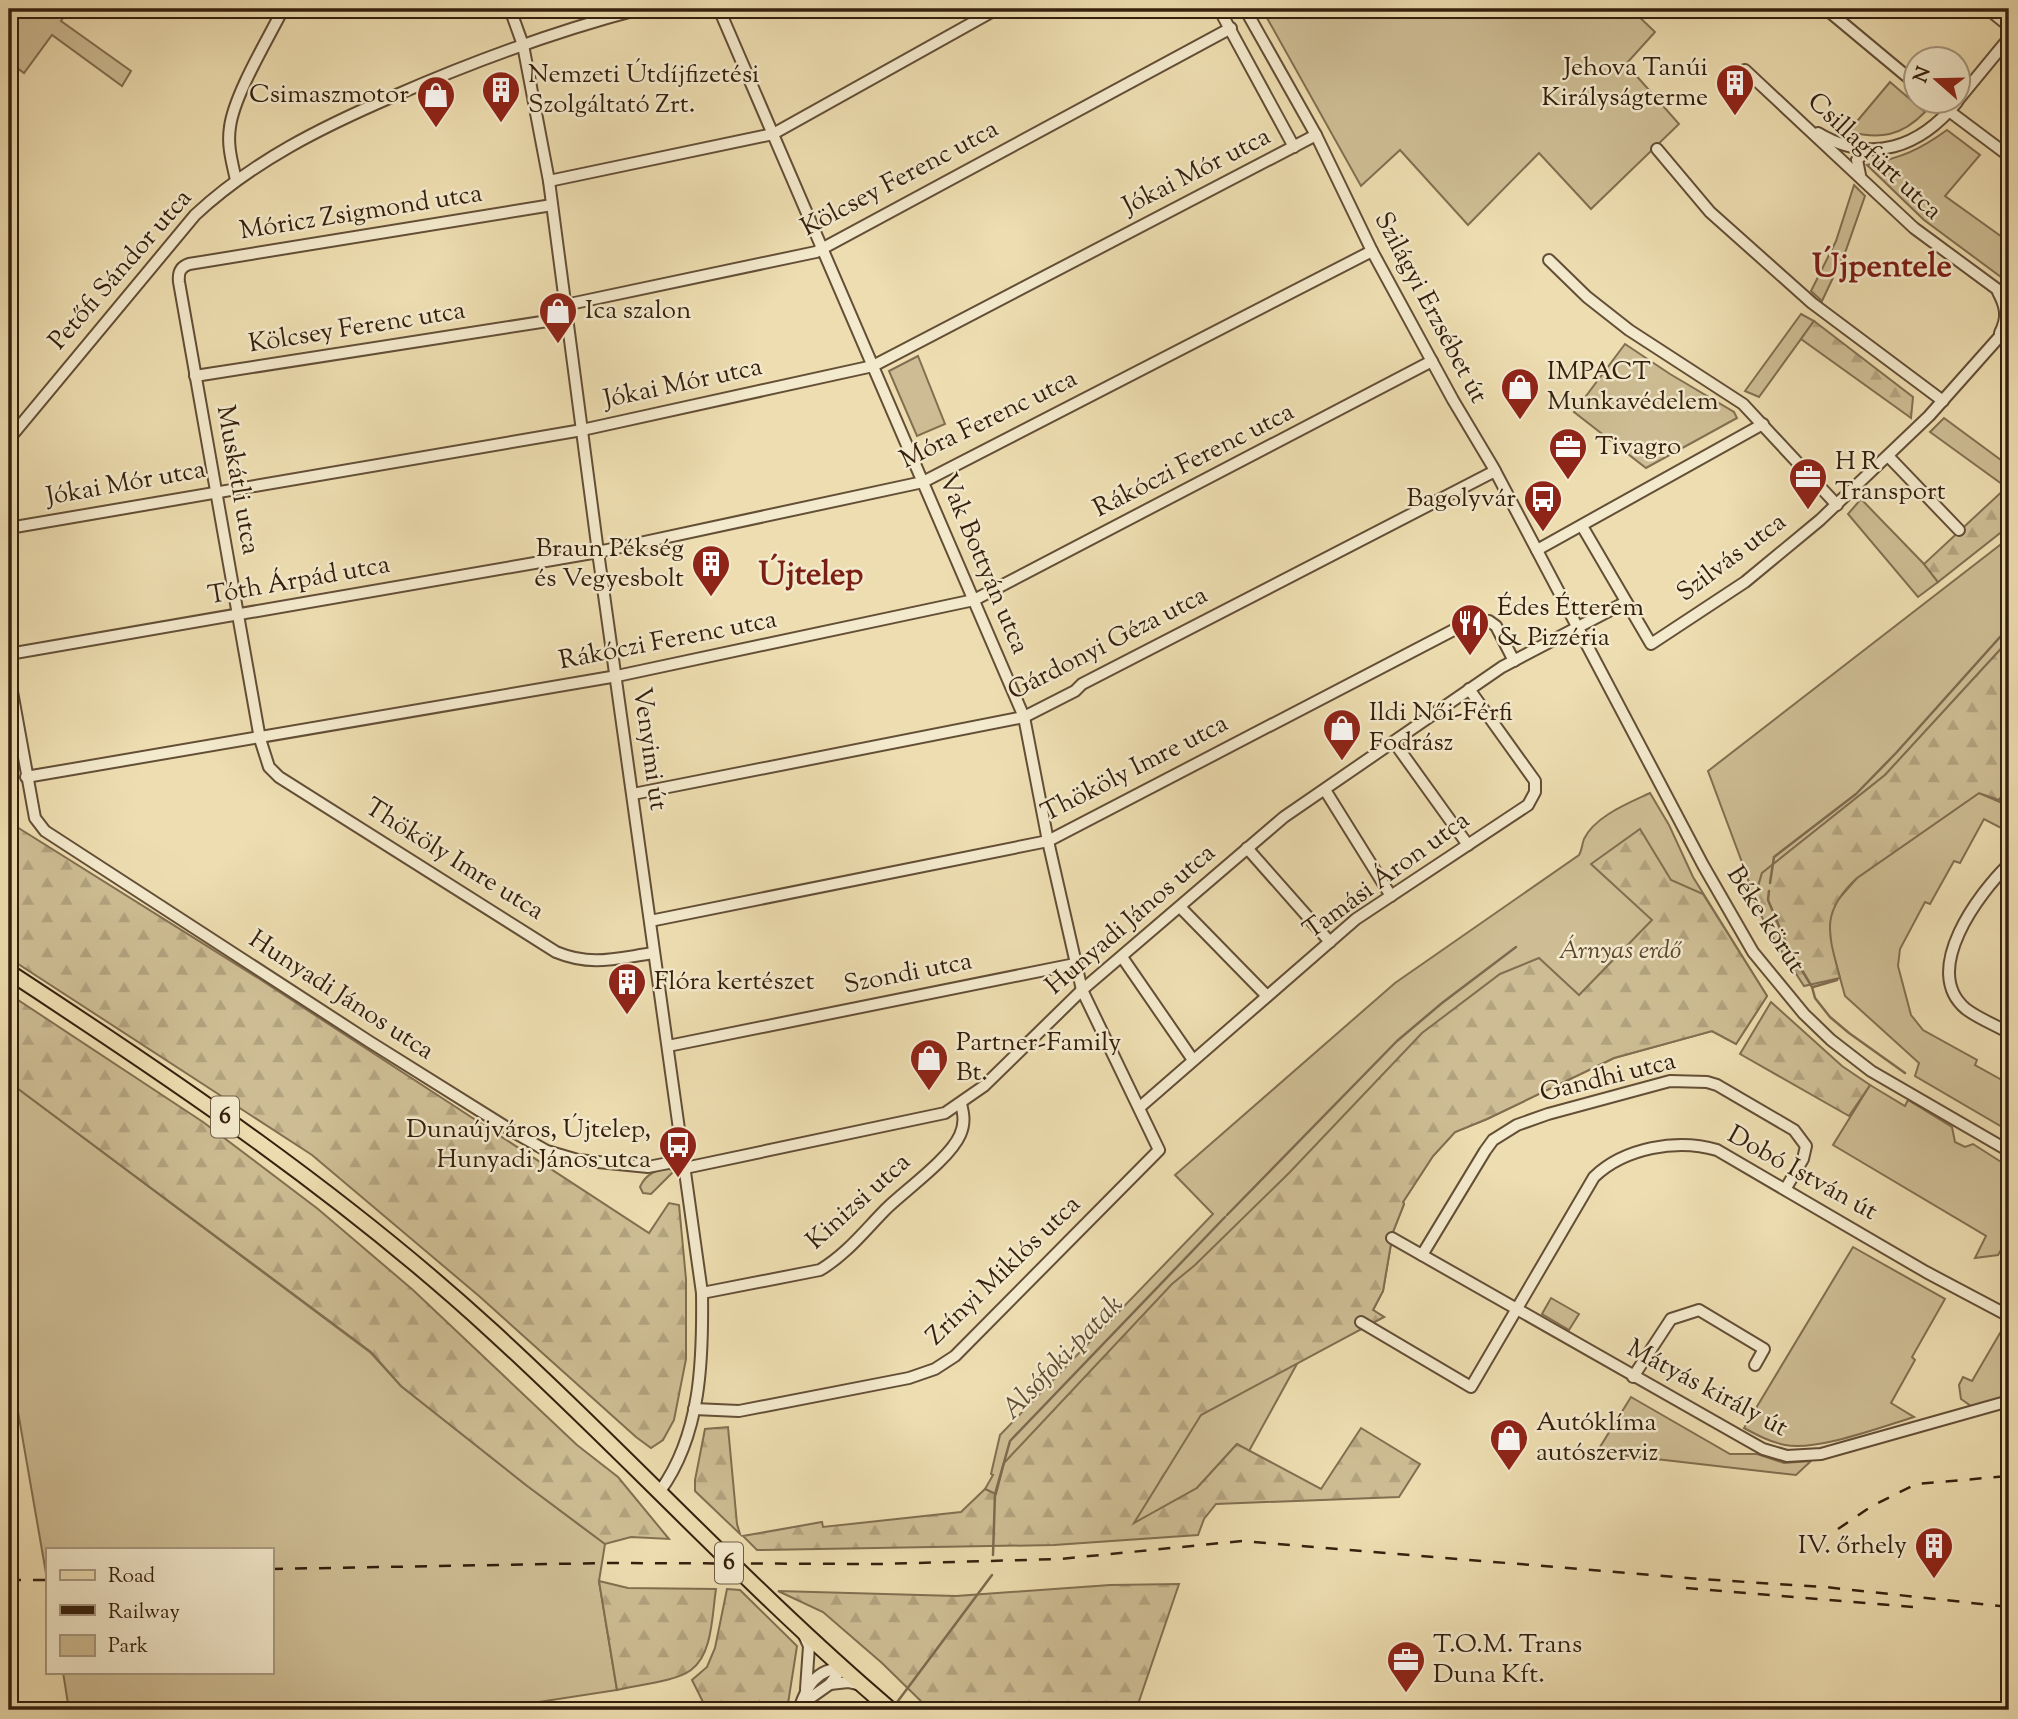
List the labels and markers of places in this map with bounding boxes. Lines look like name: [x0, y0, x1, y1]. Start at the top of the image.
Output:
place label: Jehova Tanúi Királyságterme: [1542, 50, 1708, 117]
place label: Nemzeti Útdíjfizetési Szolgáltató Zrt.: [528, 57, 760, 124]
building icon: Jehova Tanúi Királyságterme: [1714, 62, 1756, 117]
building icon: Nemzeti Útdíjfizetési Szolgáltató Zrt.: [480, 69, 522, 124]
shop icon: Csimaszmotor: [415, 74, 457, 129]
place label: Csimaszmotor: [249, 77, 409, 114]
shop icon: Ica szalon: [537, 290, 579, 345]
place label: Ica szalon: [585, 293, 691, 330]
place label: IMPACT Munkavédelem: [1547, 354, 1719, 421]
shop icon: IMPACT Munkavédelem: [1499, 366, 1541, 421]
office icon: Tivagro: [1547, 426, 1589, 481]
place label: Tivagro: [1595, 429, 1681, 466]
place label: H R Transport: [1835, 444, 1946, 511]
office icon: H R Transport: [1787, 456, 1829, 511]
bus stop icon: Bagolyvár: [1522, 478, 1564, 533]
place label: Bagolyvár: [1406, 481, 1516, 518]
place label: Braun Pékség és Vegyesbolt: [534, 531, 684, 598]
building icon: Braun Pékség és Vegyesbolt: [690, 543, 732, 598]
place label: Édes Étterem & Pizzéria: [1497, 590, 1644, 657]
restaurant icon: Édes Étterem & Pizzéria: [1449, 602, 1491, 657]
place label: Ildi Női-Férfi Fodrász: [1369, 695, 1513, 762]
shop icon: Ildi Női-Férfi Fodrász: [1321, 707, 1363, 762]
building icon: Flóra kertészet: [606, 961, 648, 1016]
place label: Flóra kertészet: [654, 964, 814, 1001]
place label: Partner-Family Bt.: [956, 1025, 1121, 1092]
shop icon: Partner-Family Bt.: [908, 1037, 950, 1092]
place label: Dunaújváros, Újtelep, Hunyadi János utca: [406, 1112, 651, 1179]
bus stop icon: Dunaújváros, Újtelep, Hunyadi János utca: [657, 1124, 699, 1179]
place label: Autóklíma autószerviz: [1536, 1405, 1659, 1472]
shop icon: Autóklíma autószerviz: [1488, 1417, 1530, 1472]
building icon: IV. őrhely: [1913, 1525, 1955, 1580]
place label: IV. őrhely: [1798, 1528, 1907, 1565]
place label: T.O.M. Trans Duna Kft.: [1433, 1627, 1582, 1694]
office icon: T.O.M. Trans Duna Kft.: [1385, 1639, 1427, 1694]

